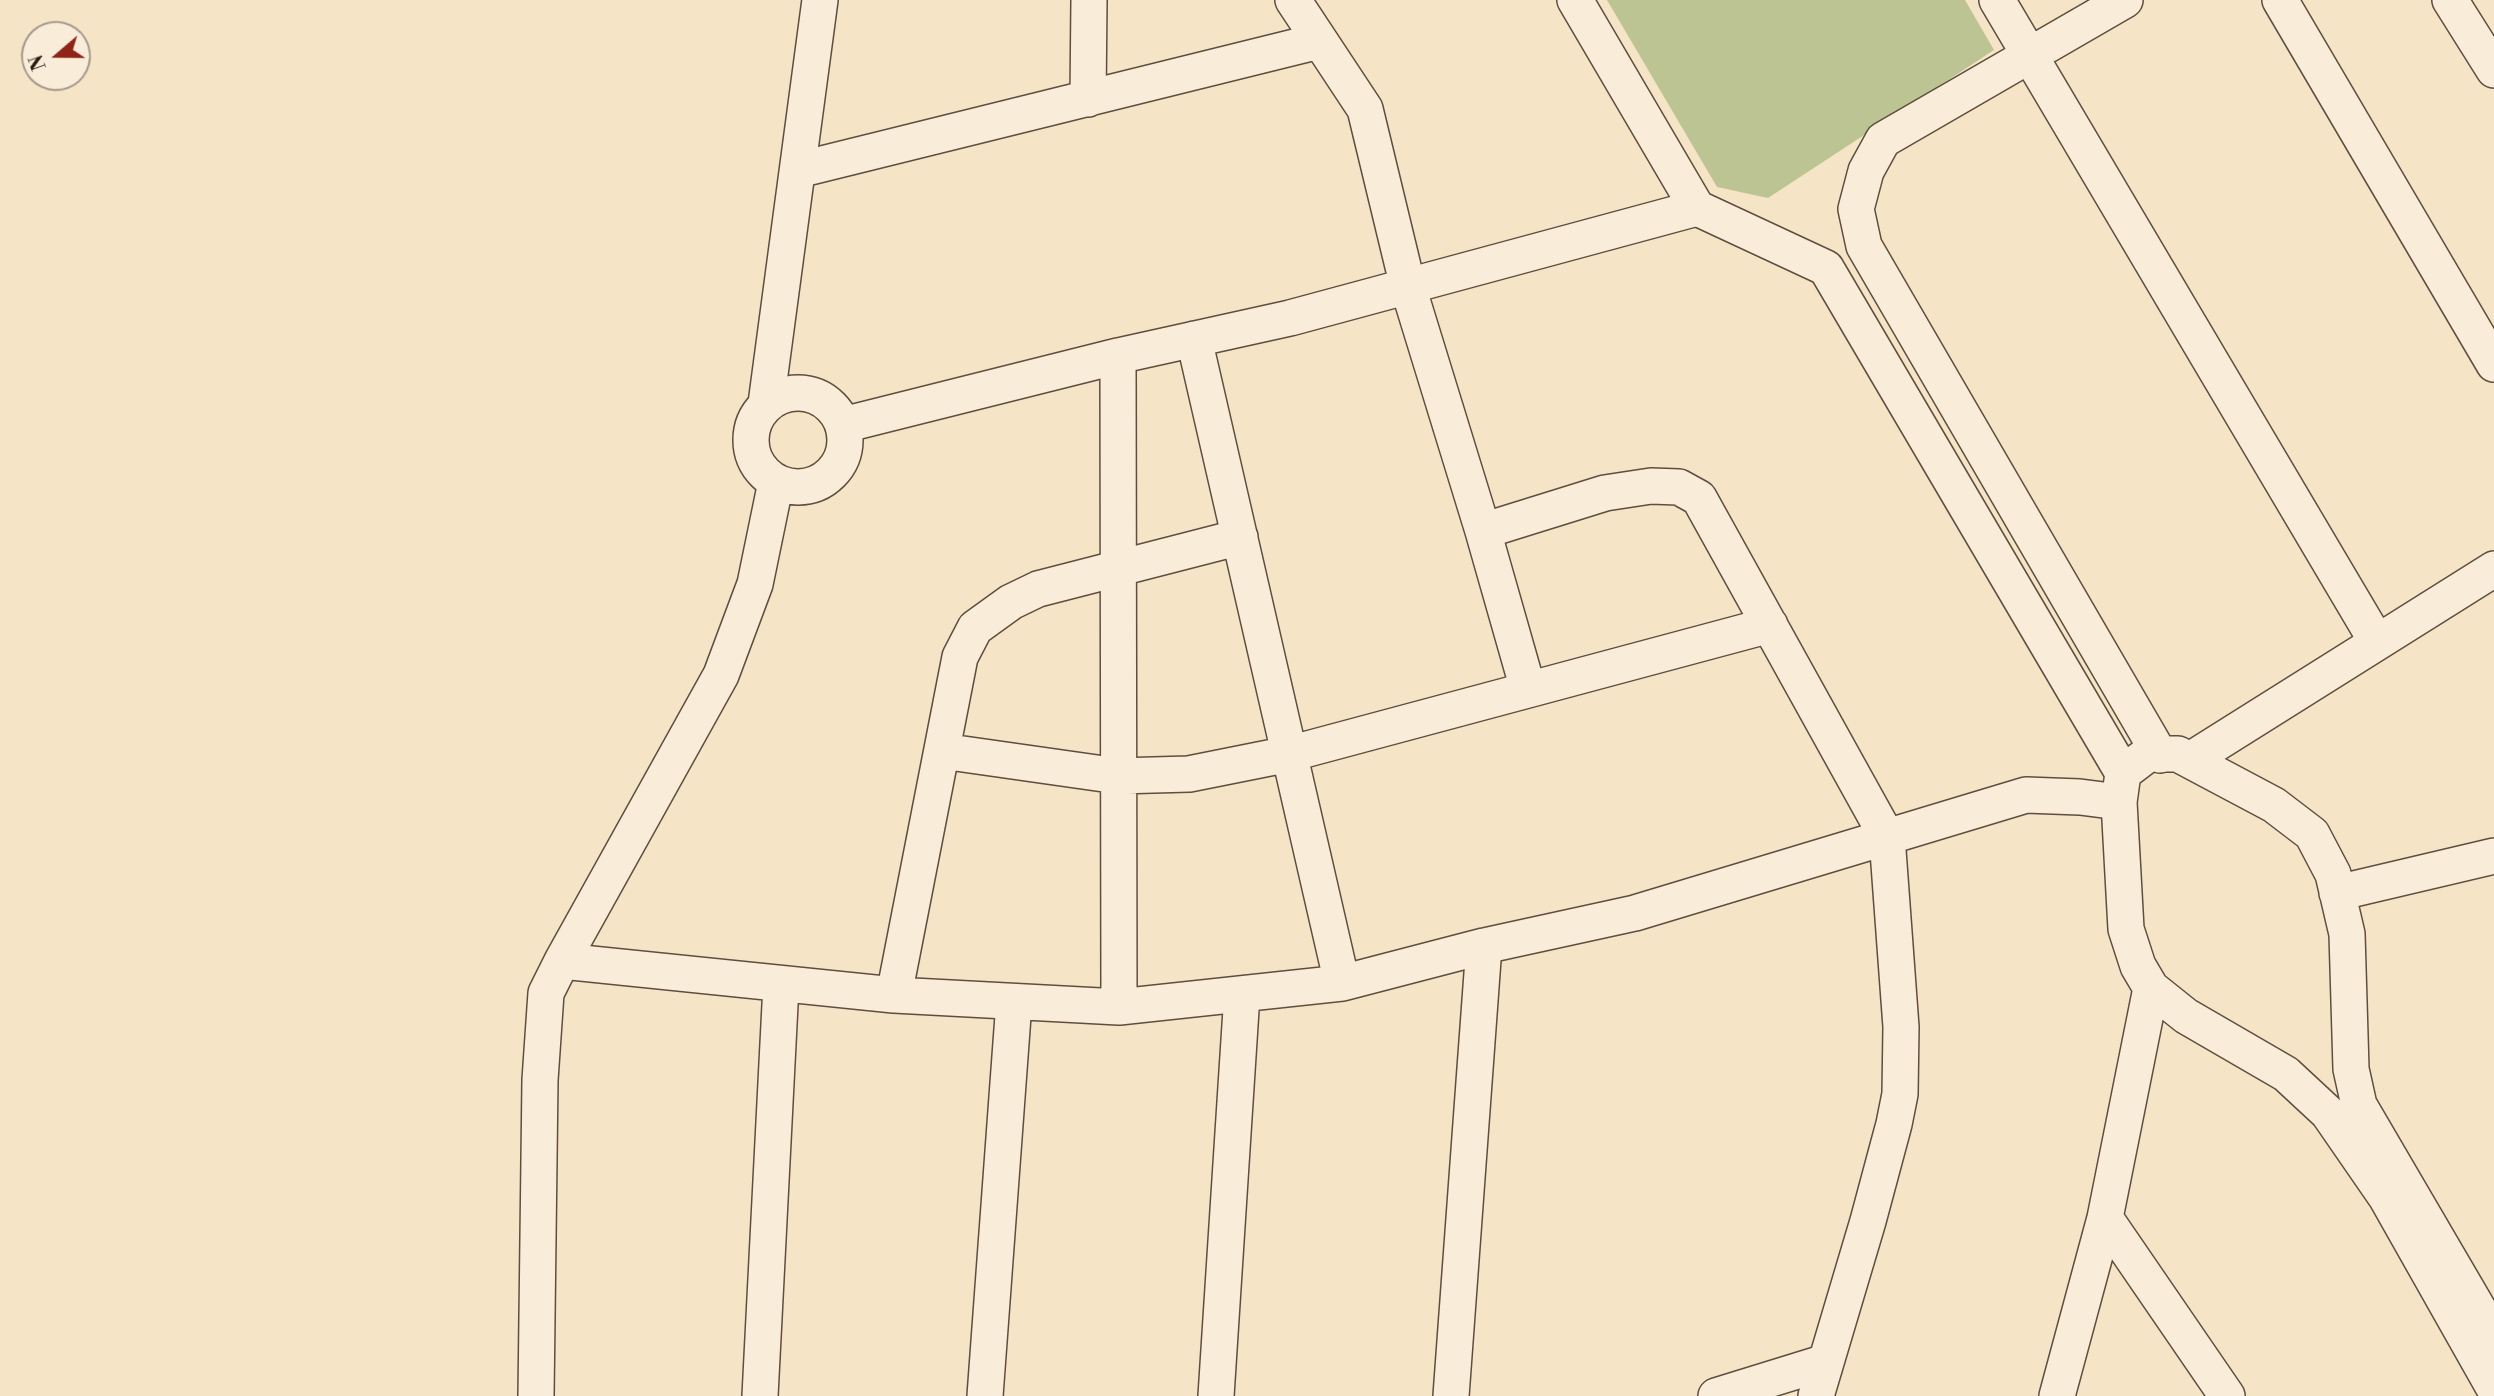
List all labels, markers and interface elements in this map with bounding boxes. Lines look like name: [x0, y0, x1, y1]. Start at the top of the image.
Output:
north arrow: [21, 21, 91, 91]
text: N: [24, 51, 52, 74]

